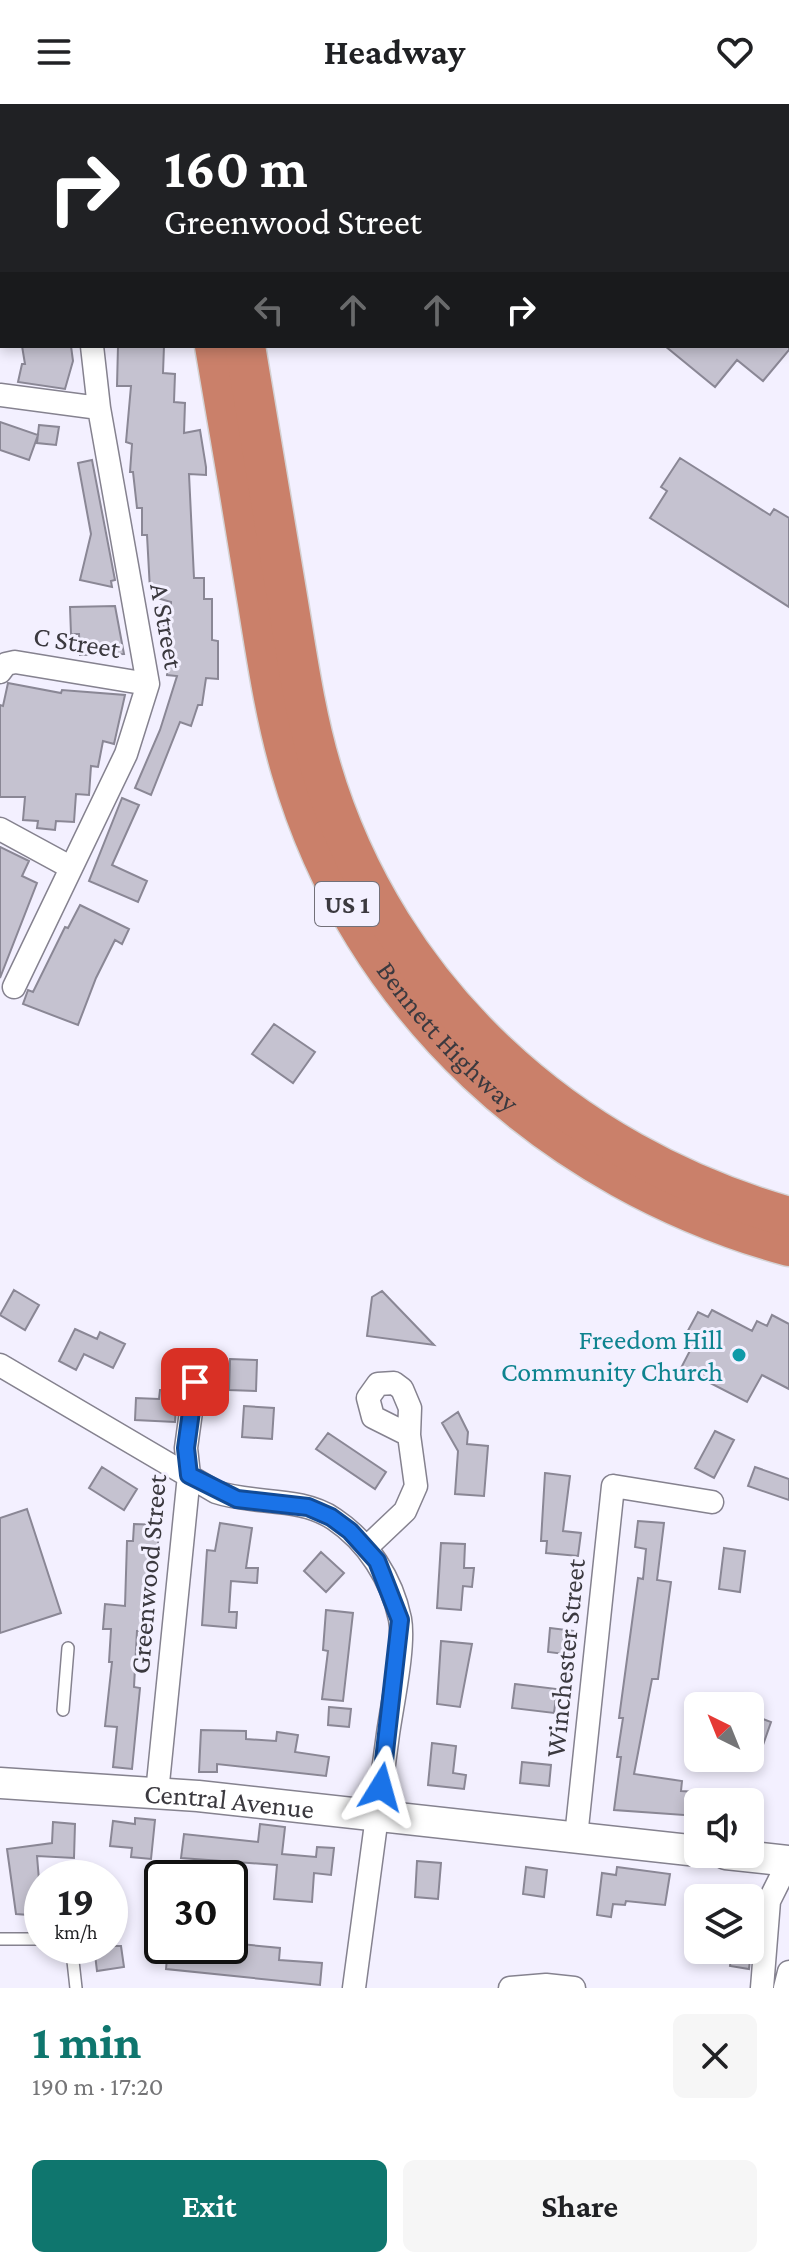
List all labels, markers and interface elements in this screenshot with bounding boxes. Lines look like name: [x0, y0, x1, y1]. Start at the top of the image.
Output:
icon: menu: [32, 30, 76, 74]
icon: heart: [713, 30, 757, 74]
text: Headway: [324, 32, 465, 72]
icon: right: [32, 136, 136, 240]
text: 160 m: [164, 137, 308, 199]
text: Greenwood Street: [164, 202, 422, 242]
icon: left: [247, 288, 291, 332]
icon: ahead: [331, 288, 375, 332]
icon: ahead: [415, 288, 459, 332]
icon: right: [499, 288, 543, 332]
street label: A Street: [144, 581, 190, 672]
street label: C Street: [31, 620, 123, 664]
road number: US 1: [315, 882, 379, 926]
street label: Bennett Highway: [371, 955, 526, 1119]
place label: Freedom Hill Community Church: [501, 1324, 723, 1387]
marker: Freedom Hill Community Church: [730, 1346, 748, 1364]
pin: [161, 1348, 229, 1416]
icon: arrive: [173, 1360, 217, 1404]
street label: Greenwood Street: [124, 1472, 172, 1675]
street label: Winchester Street: [539, 1556, 591, 1759]
north arrow: [684, 1692, 764, 1772]
map controls: [684, 1692, 764, 1964]
position arrow: [339, 1745, 423, 1829]
street label: Central Avenue: [143, 1777, 316, 1824]
button: sound: [684, 1788, 764, 1868]
speed limit sign: 30: [144, 1860, 248, 1964]
text: 19: [58, 1879, 94, 1924]
button: layers: [684, 1884, 764, 1964]
text: km/h: [54, 1921, 98, 1943]
button: close: [673, 2014, 757, 2098]
text: 1 min: [32, 2015, 141, 2068]
text: 190 m · 17:20: [32, 2072, 164, 2101]
button: Exit: [32, 2160, 387, 2252]
button: Share: [403, 2160, 757, 2252]

